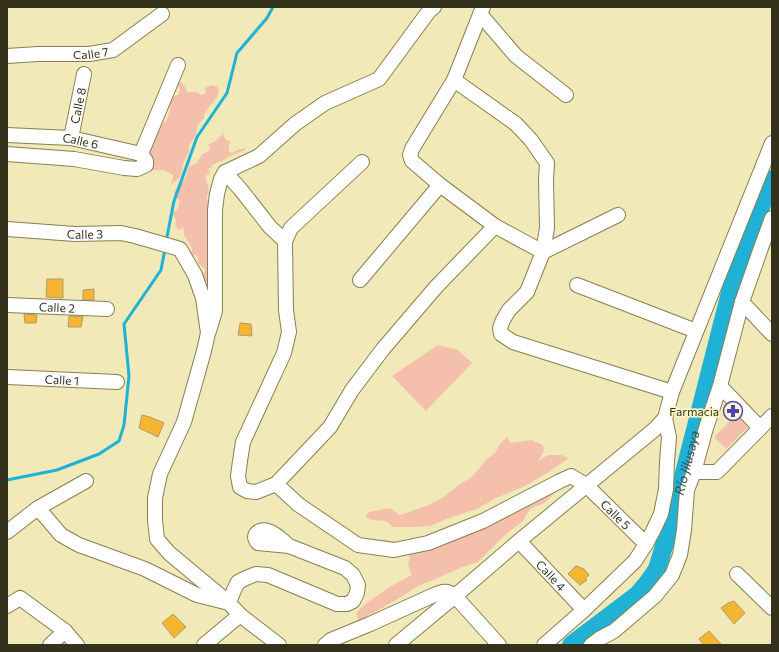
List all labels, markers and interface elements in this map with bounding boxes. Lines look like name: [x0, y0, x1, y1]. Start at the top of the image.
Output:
street label: Calle 7: [73, 44, 110, 61]
street label: Calle 8: [67, 86, 88, 125]
street label: Calle 6: [62, 131, 100, 151]
street label: Calle 3: [66, 226, 103, 241]
street label: Calle 2: [39, 299, 76, 315]
street label: Calle 1: [44, 372, 79, 387]
pharmacy icon: Farmacia: [722, 400, 744, 422]
place label: Farmacia: [669, 404, 719, 418]
water label: Río Jilusaya: [671, 429, 703, 497]
street label: Calle 5: [598, 497, 634, 532]
street label: Calle 4: [534, 557, 569, 593]

